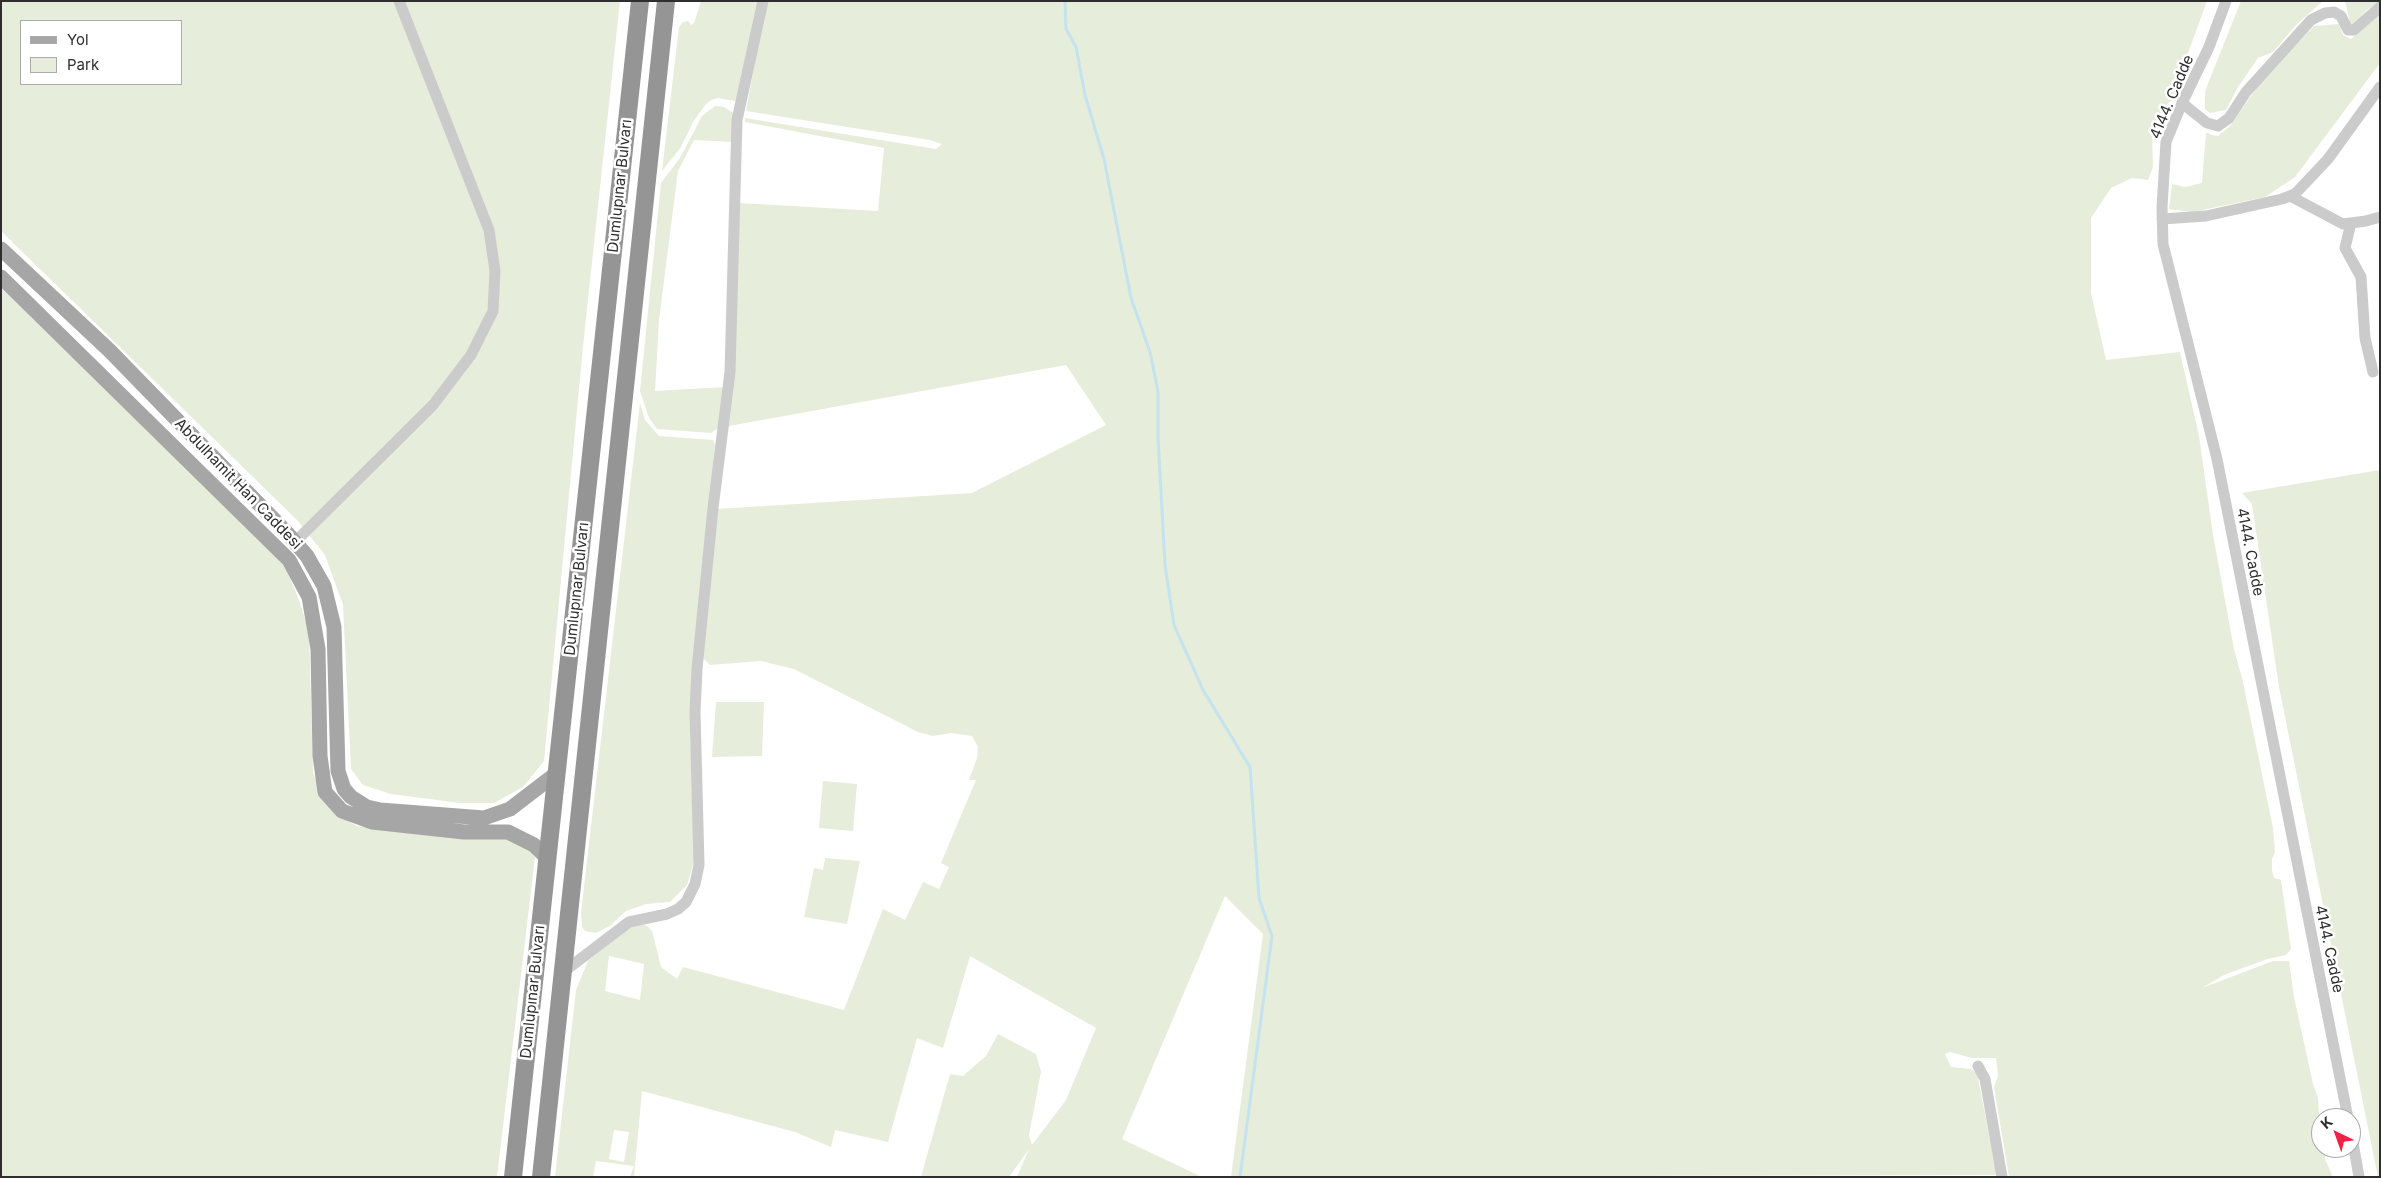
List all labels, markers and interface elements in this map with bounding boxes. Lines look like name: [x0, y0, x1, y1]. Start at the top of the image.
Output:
legend: [20, 20, 182, 85]
text: Yol: [67, 30, 89, 49]
street label: 4144. Cadde: [2146, 52, 2198, 142]
text: Park: [67, 55, 99, 74]
street label: Dumlupınar Bulvarı: [604, 118, 636, 254]
street label: Abdulhamit Han Caddesi: [171, 415, 305, 553]
street label: 4144. Cadde: [2233, 506, 2267, 598]
street label: Dumlupınar Bulvarı: [561, 521, 593, 657]
street label: 4144. Cadde: [2311, 903, 2347, 995]
street label: Dumlupınar Bulvarı: [517, 924, 549, 1060]
north arrow: [2311, 1108, 2361, 1158]
text: K: [2317, 1113, 2336, 1132]

